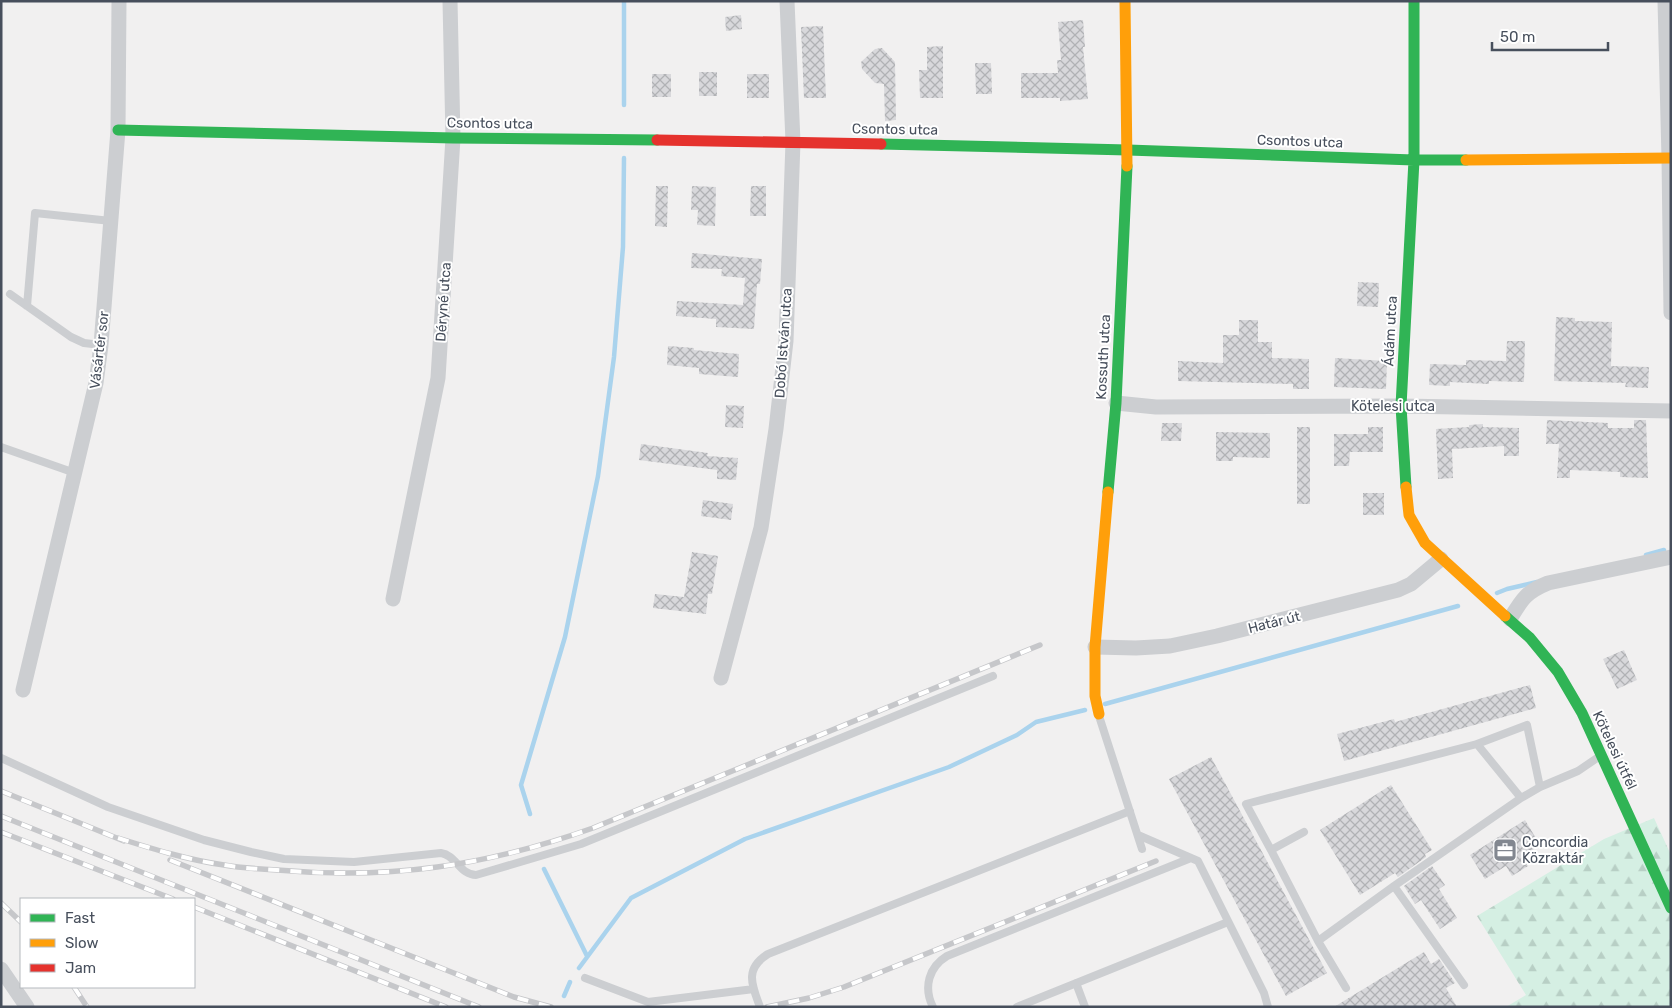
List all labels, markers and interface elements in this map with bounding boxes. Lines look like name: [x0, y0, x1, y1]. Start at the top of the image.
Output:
scale bar: [1492, 20, 1608, 52]
text: 50 m: [1500, 28, 1535, 46]
street label: Csontos utca: [447, 114, 533, 133]
street label: Csontos utca: [852, 120, 938, 139]
street label: Csontos utca: [1257, 131, 1343, 152]
street label: Déryné utca: [432, 262, 455, 342]
street label: Dobó István utca: [771, 287, 796, 399]
street label: Ádám utca: [1379, 295, 1401, 367]
street label: Vásártér sor: [86, 309, 113, 390]
street label: Kossuth utca: [1093, 314, 1114, 400]
street label: Kötelesi utca: [1351, 398, 1435, 415]
street label: Határ út: [1246, 608, 1302, 637]
street label: Kötelesi útfél: [1589, 708, 1640, 792]
place label: Concordia Közraktár: [1522, 834, 1588, 867]
office icon: Concordia Közraktár: [1492, 837, 1518, 863]
legend: [20, 898, 195, 988]
text: Fast: [65, 909, 95, 927]
text: Slow: [65, 934, 98, 952]
text: Jam: [65, 959, 96, 977]

